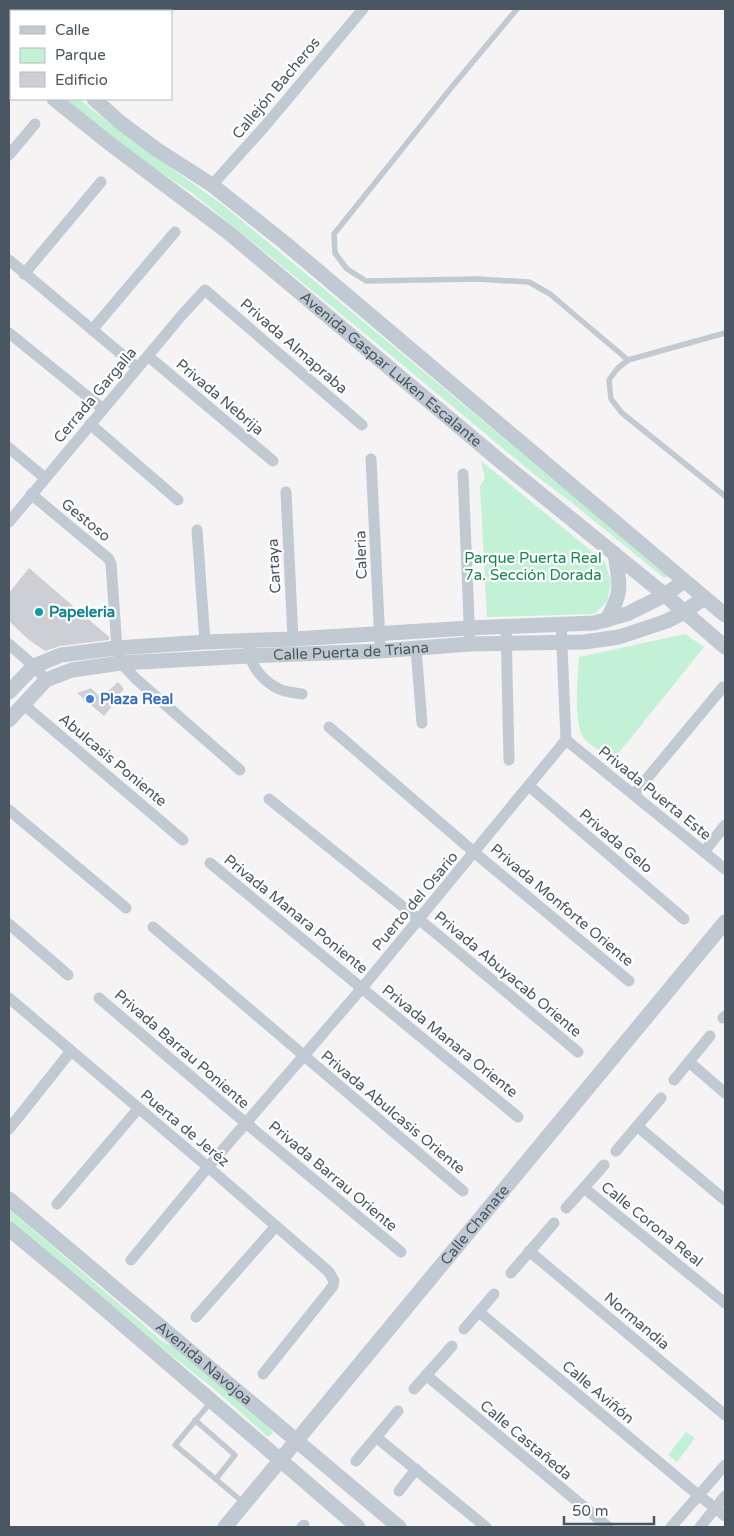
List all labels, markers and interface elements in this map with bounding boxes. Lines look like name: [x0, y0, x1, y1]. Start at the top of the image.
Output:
legend: [10, 10, 172, 100]
text: Calle: [55, 21, 90, 39]
street label: Callejón Bacheros: [228, 34, 324, 142]
text: Parque: [55, 46, 106, 64]
text: Edificio: [55, 71, 108, 89]
street label: Avenida Gaspar Luken Escalante: [296, 288, 485, 451]
street label: Privada Almapraba: [237, 295, 351, 397]
street label: Cerrada Gargalla: [50, 343, 140, 447]
street label: Privada Nebrija: [172, 355, 268, 439]
street label: Gestoso: [58, 495, 114, 545]
street label: Caleria: [351, 530, 371, 580]
street label: Cartaya: [264, 538, 284, 594]
park label: Parque Puerta Real 7a. Sección Dorada: [464, 549, 602, 584]
place label: Papeleria: [49, 603, 115, 622]
marker: Papeleria: [33, 606, 45, 618]
street label: Calle Puerta de Triana: [273, 638, 429, 664]
place label: Plaza Real: [100, 690, 173, 708]
marker: Plaza Real: [84, 693, 96, 705]
street label: Abulcasis Poniente: [55, 710, 171, 810]
street label: Privada Puerta Este: [595, 742, 715, 844]
street label: Privada Gelo: [576, 805, 656, 877]
street label: Privada Monforte Oriente: [487, 840, 637, 970]
street label: Puerto del Osario: [368, 848, 462, 954]
street label: Privada Manara Poniente: [221, 851, 371, 977]
street label: Privada Abuyacab Oriente: [431, 907, 585, 1041]
street label: Privada Manara Oriente: [379, 981, 521, 1101]
street label: Privada Barrau Poniente: [111, 986, 253, 1112]
street label: Privada Abulcasis Oriente: [317, 1046, 469, 1178]
street label: Puerta de Jeréz: [137, 1086, 233, 1170]
street label: Privada Barrau Oriente: [265, 1117, 401, 1235]
street label: Calle Corona Real: [598, 1178, 706, 1270]
street label: Calle Chanate: [436, 1181, 513, 1268]
street label: Normandia: [601, 1288, 673, 1354]
street label: Avenida Navojoa: [152, 1317, 256, 1409]
street label: Calle Aviñón: [558, 1357, 638, 1427]
street label: Calle Castañeda: [476, 1396, 576, 1484]
scale bar: [564, 1494, 654, 1526]
text: 50 m: [572, 1502, 609, 1520]

